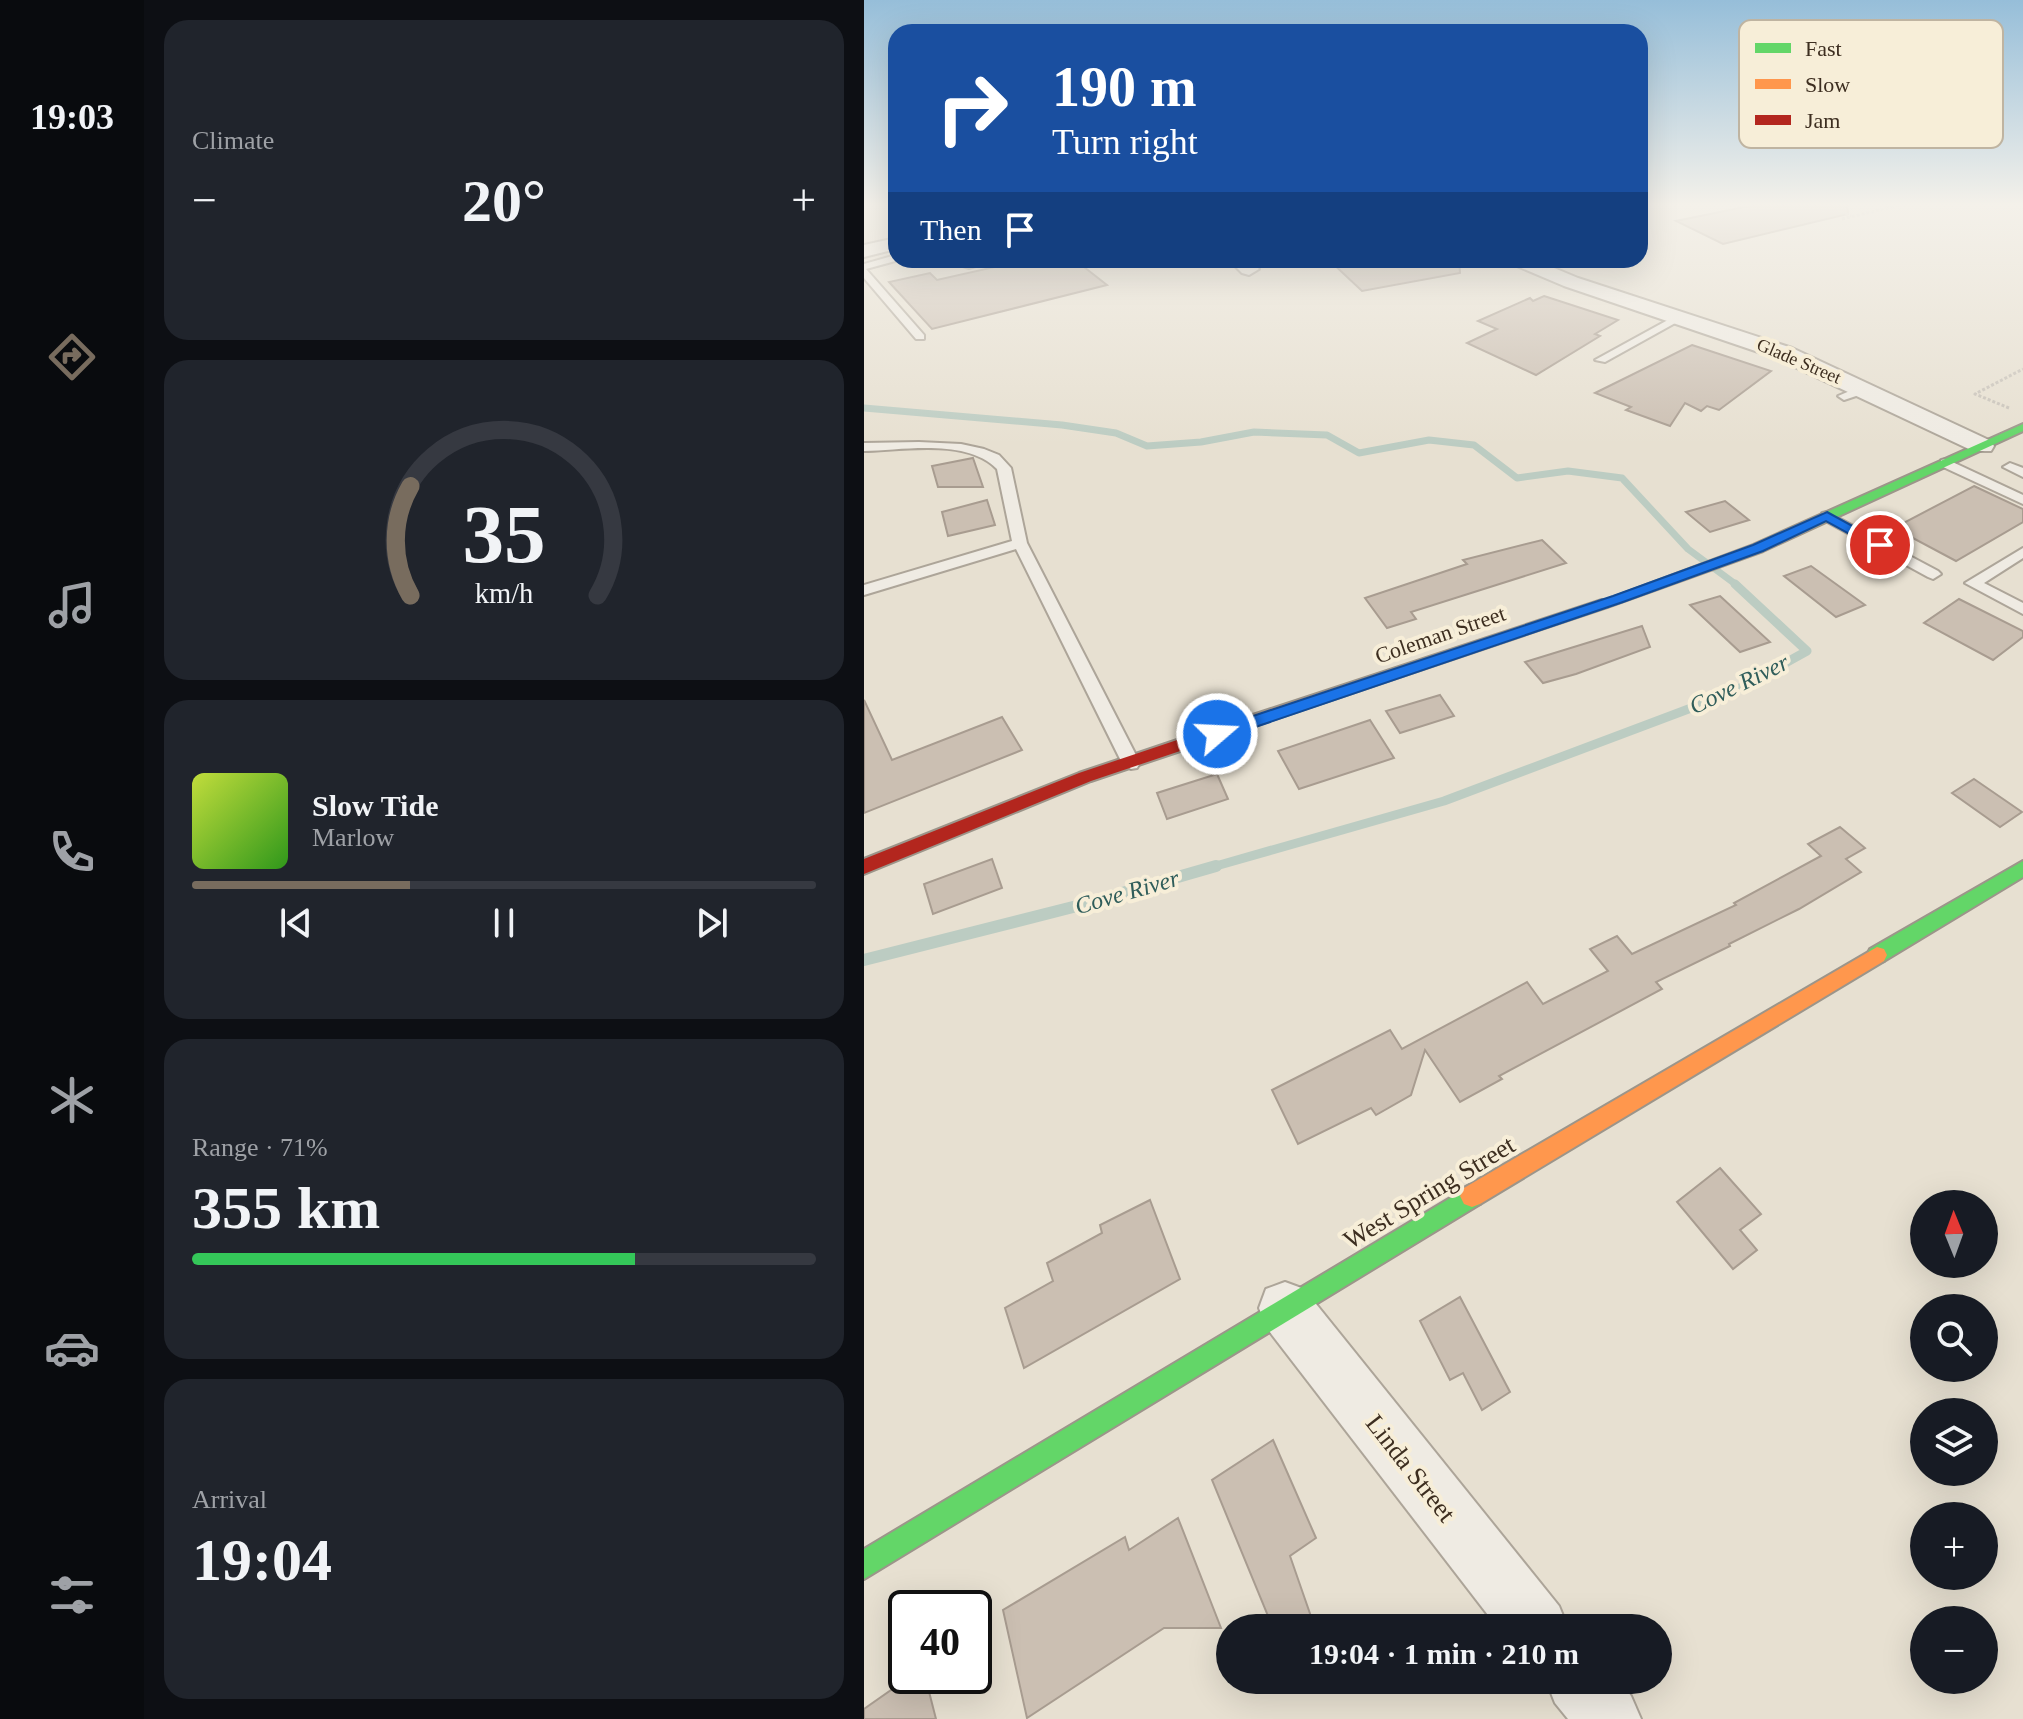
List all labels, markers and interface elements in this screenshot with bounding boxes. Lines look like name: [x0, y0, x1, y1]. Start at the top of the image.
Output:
legend: [1739, 20, 2003, 148]
text: Fast: [1805, 36, 1842, 61]
icon: right: [920, 56, 1024, 160]
text: 190 m: [1052, 56, 1197, 118]
text: Slow: [1805, 72, 1850, 97]
text: 19:03: [30, 97, 114, 137]
text: Jam: [1805, 108, 1840, 133]
text: Turn right: [1052, 122, 1198, 162]
text: Climate: [192, 126, 274, 155]
text: 20°: [462, 168, 546, 234]
text: −: [192, 176, 217, 225]
text: +: [791, 176, 816, 225]
icon: arrive: [998, 208, 1042, 252]
text: Then: [920, 213, 982, 246]
icon: directions: [44, 329, 100, 385]
street label: Glade Street: [1754, 334, 1844, 388]
text: 35: [462, 487, 546, 579]
pin: [1846, 511, 1914, 579]
icon: arrive: [1858, 523, 1902, 567]
icon: music: [44, 577, 100, 633]
text: km/h: [475, 578, 533, 609]
street label: Coleman Street: [1372, 600, 1509, 668]
water label: Cove River: [1685, 649, 1794, 719]
position arrow: [1175, 692, 1259, 776]
text: Slow Tide: [312, 789, 438, 822]
text: Marlow: [312, 823, 394, 852]
icon: phone: [44, 824, 100, 880]
water label: Cove River: [1072, 865, 1183, 919]
icon: previous: [274, 901, 318, 945]
icon: pause: [482, 901, 526, 945]
icon: next: [690, 901, 734, 945]
icon: climate: [44, 1072, 100, 1128]
street label: West Spring Street: [1339, 1130, 1521, 1255]
text: Range · 71%: [192, 1133, 328, 1162]
text: 355 km: [192, 1175, 380, 1241]
north arrow: [1910, 1190, 1998, 1278]
map controls: [1910, 1190, 1998, 1694]
button: search: [1910, 1294, 1998, 1382]
icon: car: [44, 1320, 100, 1376]
button: layers: [1910, 1398, 1998, 1486]
street label: Linda Street: [1360, 1409, 1462, 1528]
text: Arrival: [192, 1485, 267, 1514]
button: +: [1910, 1502, 1998, 1590]
text: 19:04: [192, 1527, 332, 1593]
icon: filters: [44, 1567, 100, 1623]
speed limit sign: 40: [888, 1590, 992, 1694]
button: −: [1910, 1606, 1998, 1694]
text: 19:04 · 1 min · 210 m: [1309, 1637, 1579, 1670]

